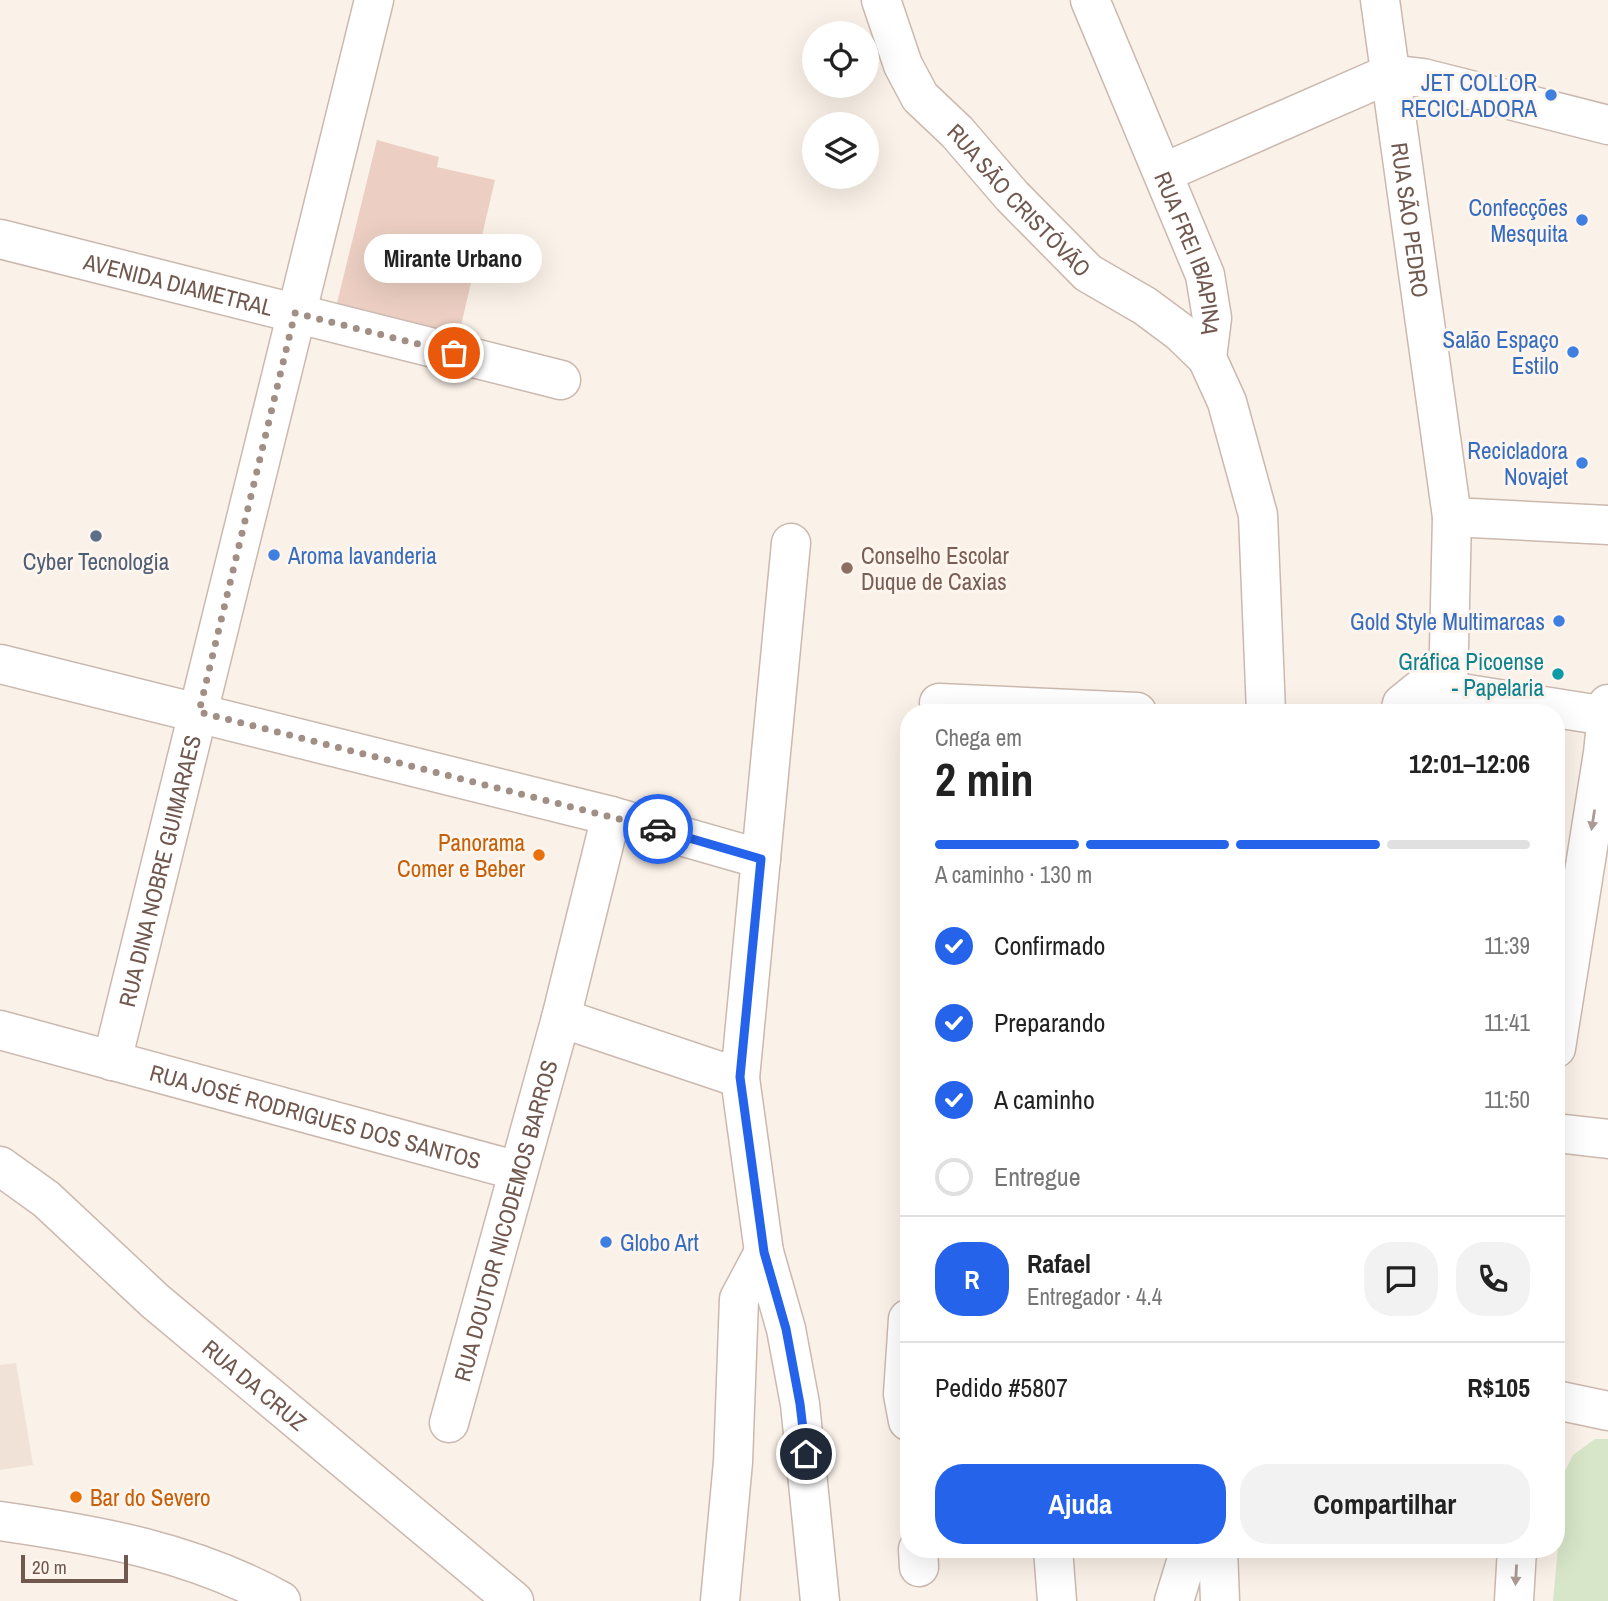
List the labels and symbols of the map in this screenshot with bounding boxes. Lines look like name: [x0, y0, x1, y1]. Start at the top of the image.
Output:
place label: JET COLLOR RECICLADORA: [1401, 67, 1537, 124]
marker: JET COLLOR RECICLADORA: [1543, 87, 1559, 103]
street label: RUA SÃO CRISTÓVÃO: [941, 116, 1098, 283]
street label: RUA SÃO PEDRO: [1384, 140, 1437, 299]
street label: RUA FREI IBIAPINA: [1148, 167, 1228, 338]
place label: Confecções Mesquita: [1468, 192, 1568, 249]
marker: Confecções Mesquita: [1574, 212, 1590, 228]
callout: Mirante Urbano: [365, 234, 543, 283]
street label: AVENIDA DIAMETRAL: [80, 245, 277, 323]
pin: [424, 323, 484, 383]
place label: Salão Espaço Estilo: [1443, 324, 1559, 381]
marker: Salão Espaço Estilo: [1565, 344, 1581, 360]
place label: Recicladora Novajet: [1467, 435, 1568, 492]
marker: Recicladora Novajet: [1574, 455, 1590, 471]
marker: Cyber Tecnologia: [88, 528, 104, 544]
place label: Aroma lavanderia: [287, 540, 437, 571]
place label: Conselho Escolar Duque de Caxias: [861, 540, 1010, 597]
place label: Cyber Tecnologia: [23, 546, 170, 577]
marker: Aroma lavanderia: [266, 547, 282, 563]
marker: Conselho Escolar Duque de Caxias: [839, 560, 855, 576]
place label: Gold Style Multimarcas: [1350, 606, 1545, 637]
marker: Gold Style Multimarcas: [1551, 613, 1567, 629]
place label: Gráfica Picoense - Papelaria: [1398, 646, 1544, 703]
marker: Gráfica Picoense - Papelaria: [1550, 666, 1566, 682]
street label: RUA DINA NOBRE GUIMARAES: [110, 732, 207, 1010]
courier: [623, 794, 693, 864]
one-way arrow: [1587, 809, 1598, 831]
place label: Panorama Comer e Beber: [397, 827, 526, 884]
marker: Panorama Comer e Beber: [531, 847, 547, 863]
street label: RUA JOSÉ RODRIGUES DOS SANTOS: [147, 1056, 484, 1176]
street label: RUA DOUTOR NICODEMOS BARROS: [446, 1056, 564, 1385]
place label: Globo Art: [620, 1227, 699, 1258]
marker: Globo Art: [598, 1234, 614, 1250]
street label: RUA DA CRUZ: [196, 1332, 314, 1437]
pin: [776, 1424, 836, 1484]
place label: Bar do Severo: [90, 1482, 211, 1513]
marker: Bar do Severo: [68, 1489, 84, 1505]
scale bar: [21, 1552, 128, 1584]
one-way arrow: [1510, 1564, 1521, 1586]

